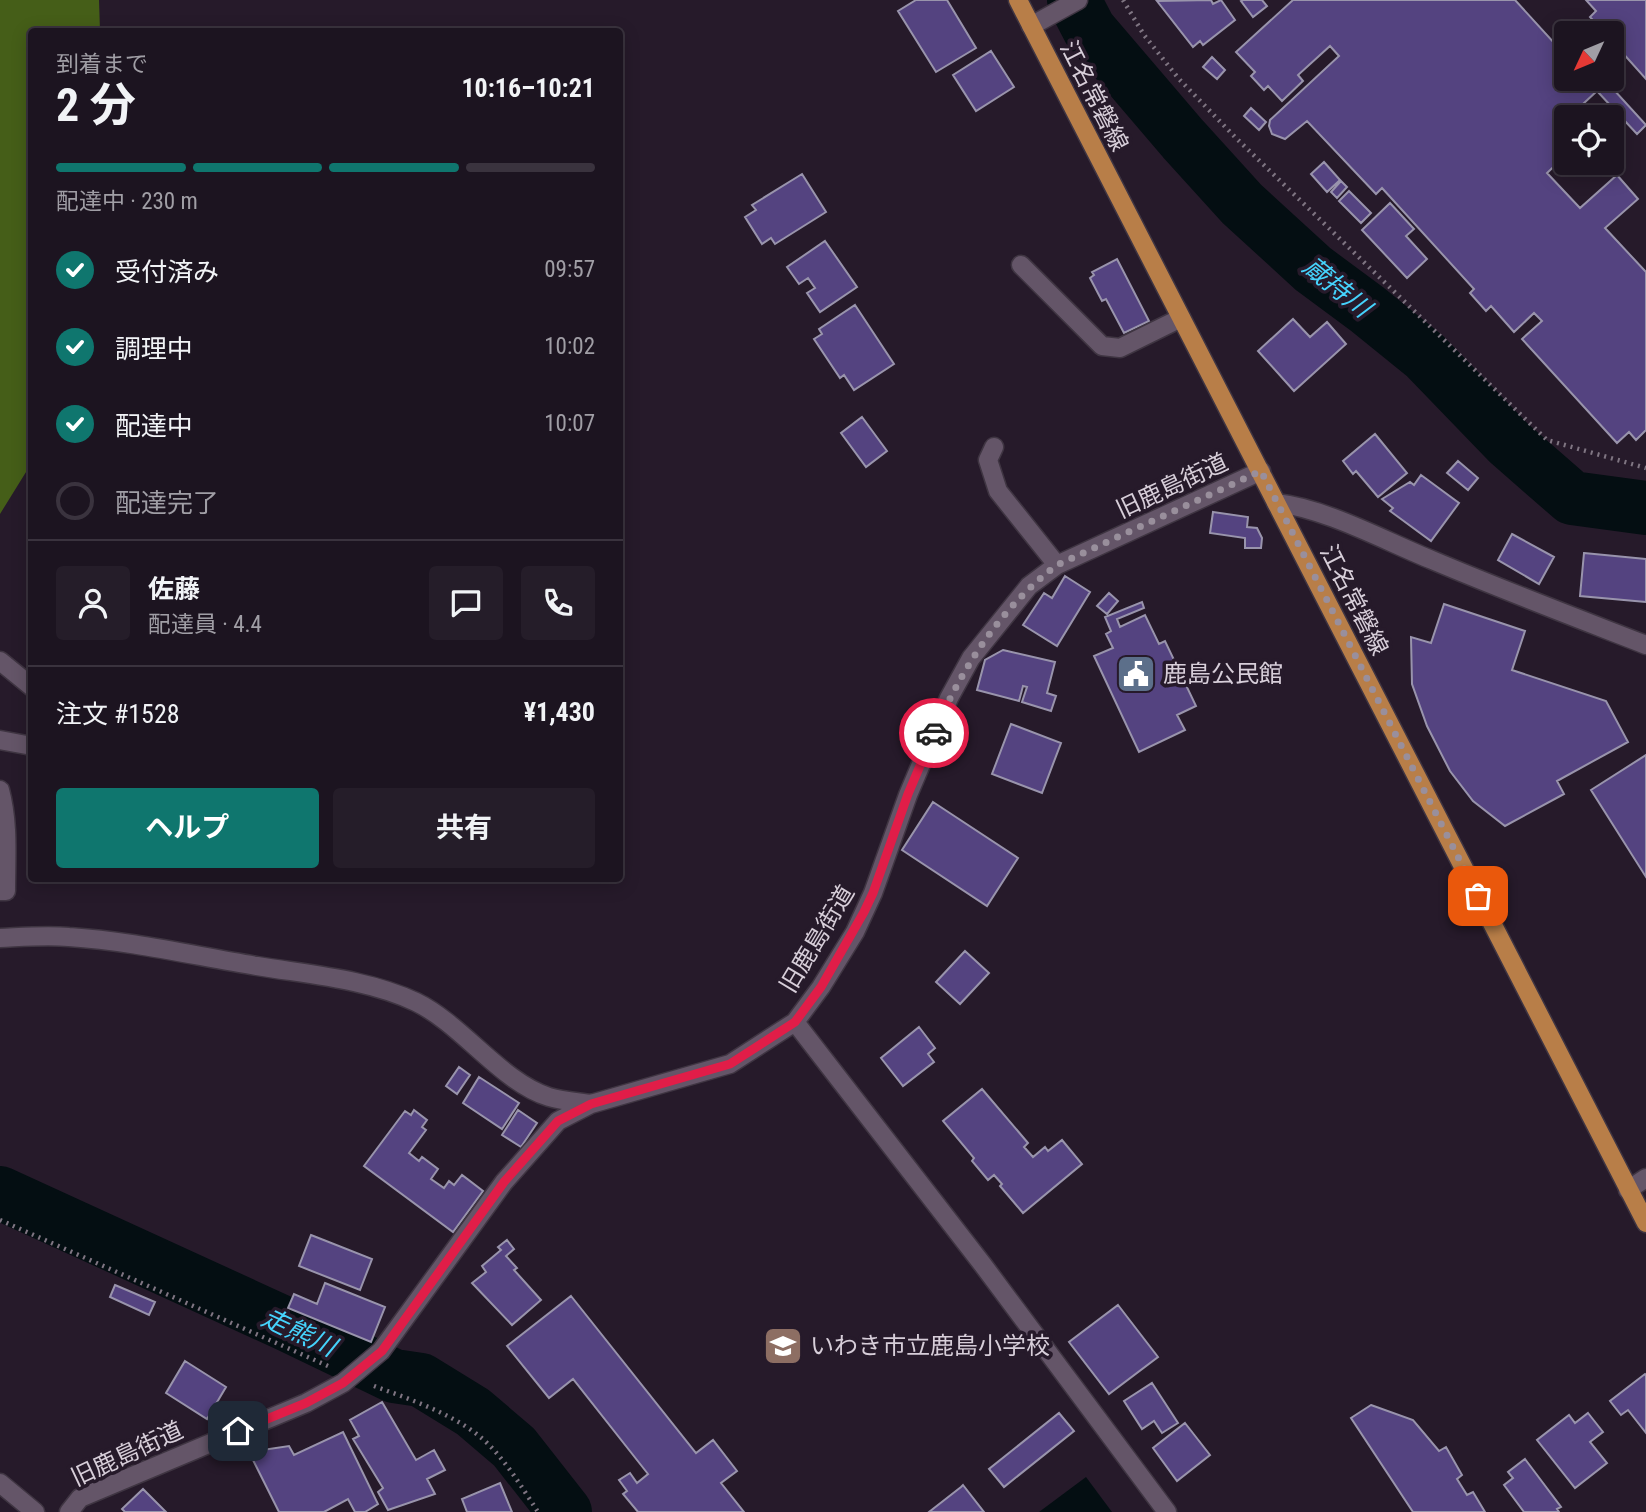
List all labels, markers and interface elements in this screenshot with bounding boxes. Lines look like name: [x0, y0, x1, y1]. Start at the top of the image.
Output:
north arrow: [1554, 21, 1624, 91]
map controls: [1554, 21, 1624, 175]
street label: 江名常磐線: [1054, 36, 1134, 156]
text: 到着まで: [56, 51, 148, 78]
text: 10:16–10:21: [461, 73, 595, 103]
text: 2 分: [56, 78, 136, 132]
button: locate: [1554, 105, 1624, 175]
text: 配達中 · 230 m: [56, 188, 198, 215]
icon: check: [56, 251, 94, 289]
water label: 蔵持川: [1297, 251, 1379, 325]
text: 09:57: [544, 256, 595, 283]
text: 受付済み: [115, 257, 219, 287]
icon: check: [56, 328, 94, 366]
text: 10:02: [544, 333, 595, 360]
text: 調理中: [115, 334, 193, 364]
icon: check: [56, 405, 94, 443]
text: 10:07: [544, 410, 595, 437]
text: 配達中: [115, 411, 193, 441]
street label: 旧鹿島街道: [1112, 448, 1232, 524]
text: 配達完了: [115, 488, 219, 518]
street label: 江名常磐線: [1314, 540, 1394, 660]
button: person: [56, 566, 130, 640]
button: chat: [429, 566, 503, 640]
button: phone: [521, 566, 595, 640]
text: 佐藤: [148, 574, 200, 604]
text: 配達員 · 4.4: [148, 611, 262, 638]
public building icon: 鹿島公民館: [1115, 653, 1157, 695]
place label: 鹿島公民館: [1163, 660, 1283, 688]
text: ¥1,430: [524, 697, 595, 727]
courier: [899, 698, 969, 768]
text: 注文 #1528: [56, 699, 180, 729]
icon: car: [915, 714, 953, 752]
button: ヘルプ: [56, 788, 319, 868]
button: 共有: [333, 788, 595, 868]
pin: [1448, 866, 1508, 926]
icon: bag: [1459, 877, 1497, 915]
street label: 旧鹿島街道: [774, 880, 860, 998]
water label: 走熊川: [257, 1302, 343, 1363]
school or university icon: いわき市立鹿島小学校: [762, 1325, 804, 1367]
place label: いわき市立鹿島小学校: [810, 1332, 1050, 1360]
pin: [208, 1401, 268, 1461]
icon: home: [219, 1412, 257, 1450]
street label: 旧鹿島街道: [67, 1416, 187, 1492]

